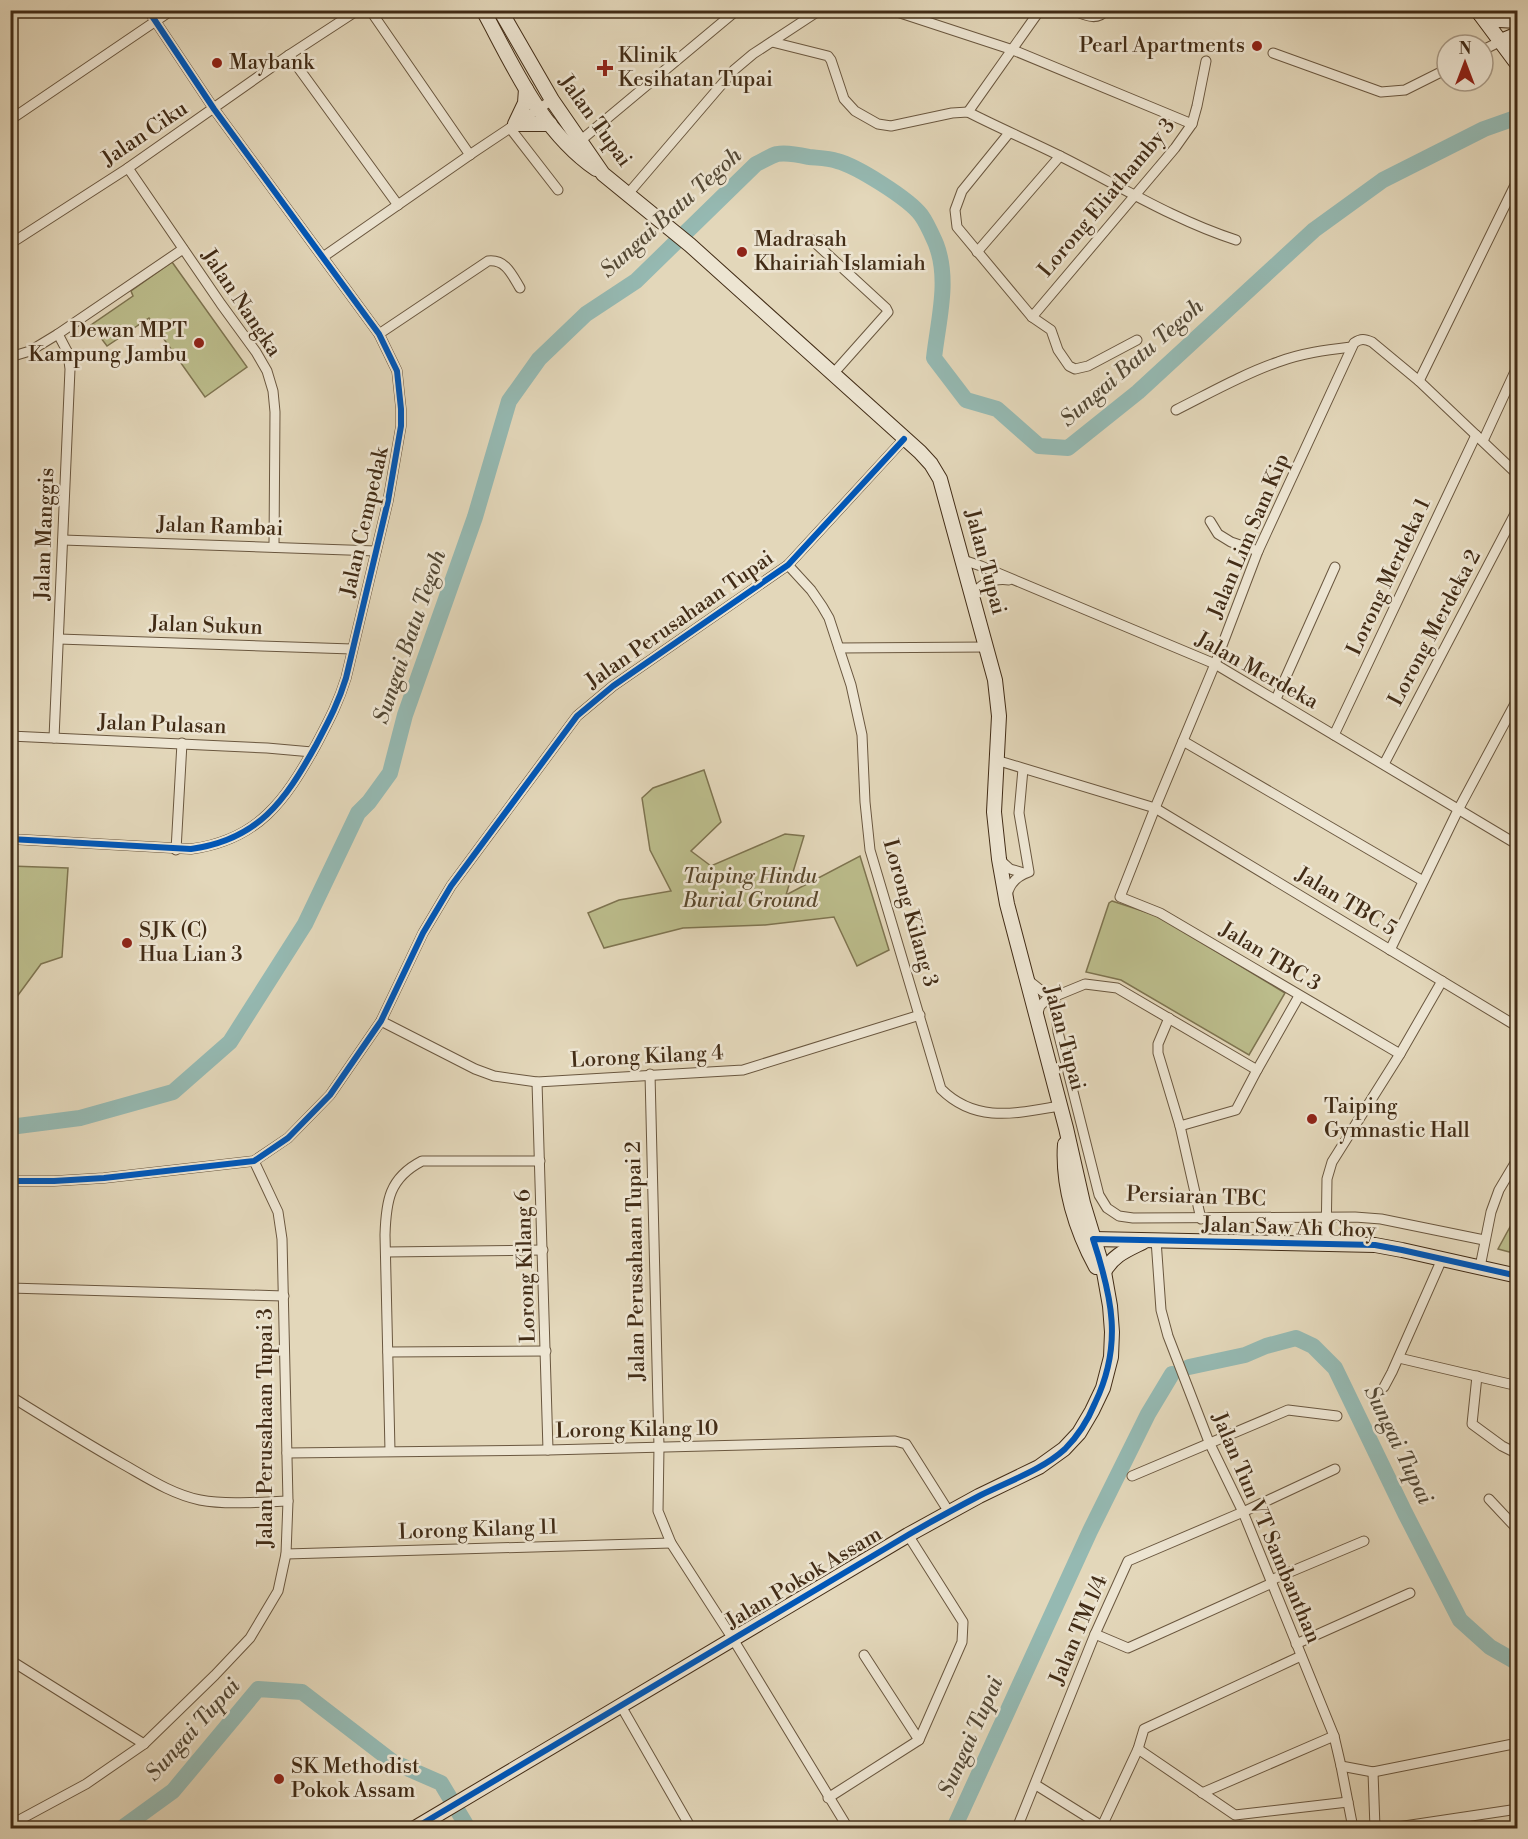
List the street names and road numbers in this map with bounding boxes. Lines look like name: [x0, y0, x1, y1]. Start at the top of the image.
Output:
street label: Jalan Tupai: [552, 69, 637, 172]
street label: Jalan Ciku: [96, 96, 193, 173]
street label: Lorong Eliathamby 3: [1033, 113, 1181, 283]
street label: Jalan Nangka: [195, 243, 287, 362]
street label: Jalan Cempedak: [335, 444, 395, 600]
street label: Jalan Lim Sam Kip: [1202, 450, 1295, 623]
street label: Jalan Manggis: [30, 467, 60, 602]
street label: Lorong Merdeka 1: [1341, 494, 1437, 660]
street label: Jalan Tupai: [958, 506, 1012, 618]
street label: Jalan Rambai: [155, 512, 284, 542]
street label: Jalan Perusahaan Tupai: [580, 545, 779, 695]
street label: Lorong Merdeka 2: [1383, 545, 1487, 711]
street label: Jalan Sukun: [148, 611, 264, 641]
street label: Jalan Merdeka: [1190, 626, 1323, 716]
street label: Jalan Pulasan: [96, 710, 227, 740]
street label: Lorong Kilang 3: [876, 836, 944, 990]
street label: Jalan TBC 5: [1290, 861, 1401, 942]
street label: Jalan TBC 3: [1214, 916, 1325, 997]
street label: Jalan Tupai: [1037, 982, 1091, 1094]
street label: Lorong Kilang 4: [570, 1040, 724, 1074]
street label: Jalan Perusahaan Tupai 2: [621, 1141, 651, 1382]
street label: Persiaran TBC: [1126, 1182, 1266, 1212]
street label: Lorong Kilang 6: [510, 1189, 542, 1343]
street label: Jalan Saw Ah Choy: [1200, 1212, 1377, 1244]
street label: Jalan Perusahaan Tupai 3: [253, 1308, 279, 1549]
street label: Jalan Tun VT Sambanthan: [1205, 1408, 1327, 1648]
street label: Lorong Kilang 10: [555, 1416, 719, 1444]
street label: Lorong Kilang 11: [398, 1514, 558, 1546]
street label: Jalan Pokok Assam: [720, 1521, 887, 1635]
street label: Jalan TM 1/4: [1044, 1571, 1114, 1690]

